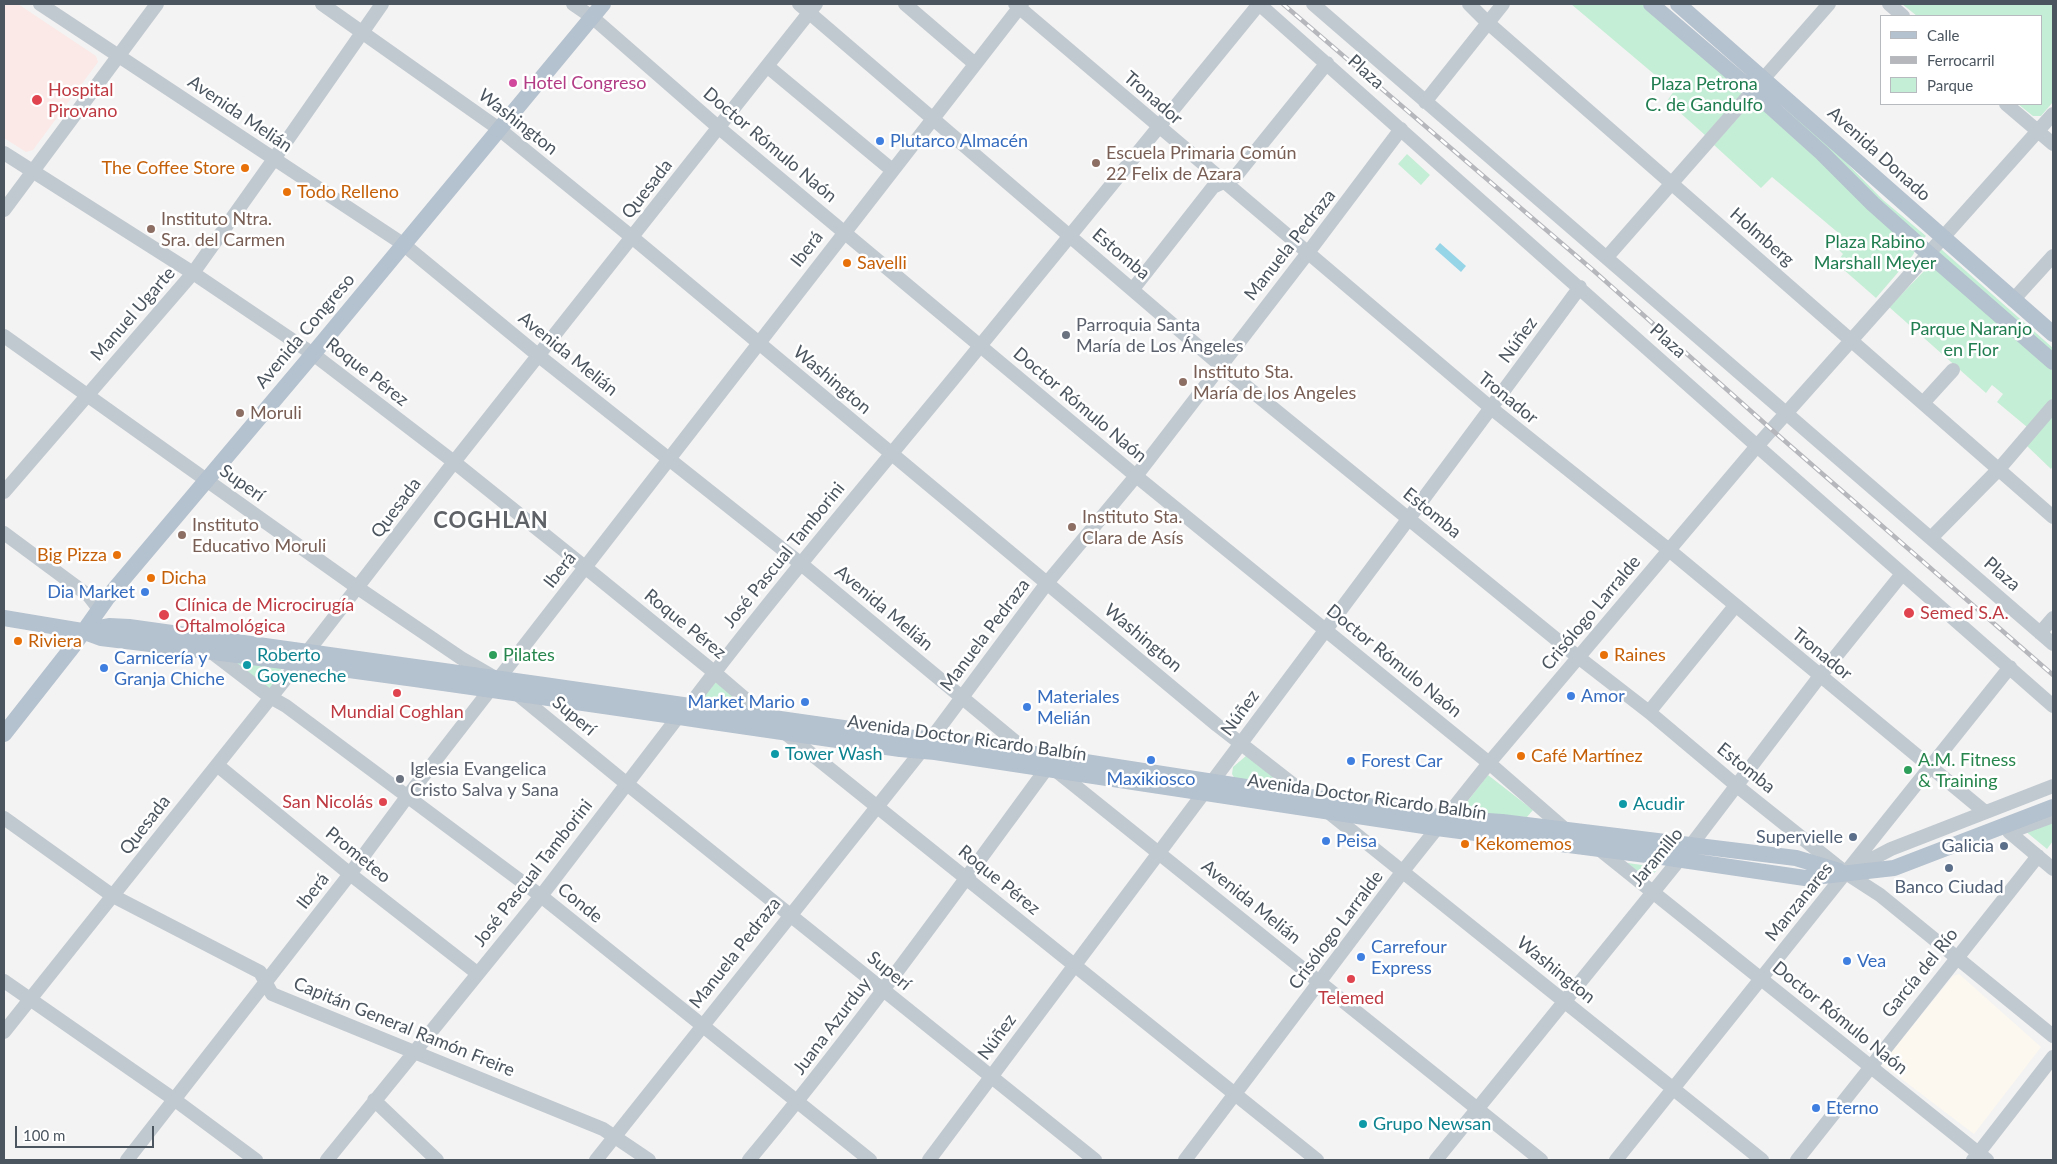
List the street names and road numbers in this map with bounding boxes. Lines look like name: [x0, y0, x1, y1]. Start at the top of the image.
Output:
street label: Plaza: [1344, 50, 1388, 94]
street label: Tronador: [1119, 67, 1187, 129]
street label: Avenida Melián: [184, 71, 296, 157]
street label: Doctor Rómulo Naón: [699, 83, 841, 207]
street label: Washington: [474, 84, 562, 160]
street label: Avenida Donado: [1823, 102, 1935, 206]
street label: Quesada: [617, 155, 677, 223]
street label: Manuela Pedraza: [1240, 185, 1340, 305]
street label: Holmberg: [1725, 203, 1799, 271]
street label: Estomba: [1088, 224, 1154, 284]
street label: Iberá: [786, 227, 828, 271]
street label: Manuel Ugarte: [86, 263, 180, 365]
street label: Avenida Congreso: [251, 269, 359, 393]
street label: Avenida Melián: [514, 307, 622, 401]
street label: Núñez: [1494, 313, 1542, 367]
street label: Plaza: [1646, 319, 1690, 363]
street label: Roque Pérez: [321, 333, 413, 411]
street label: Washington: [789, 341, 875, 419]
street label: Doctor Rómulo Naón: [1009, 343, 1151, 467]
street label: Tronador: [1474, 367, 1542, 429]
street label: Superí: [215, 460, 269, 506]
street label: Quesada: [366, 474, 426, 542]
street label: José Pascual Tamborini: [719, 478, 849, 632]
street label: Estomba: [1399, 483, 1465, 543]
street label: Iberá: [539, 548, 581, 592]
street label: Crisólogo Larralde: [1537, 551, 1645, 675]
street label: Plaza: [1979, 552, 2025, 596]
street label: Avenida Melián: [831, 561, 937, 655]
street label: Manuela Pedraza: [936, 575, 1034, 695]
street label: Roque Pérez: [640, 585, 730, 663]
street label: Washington: [1100, 599, 1186, 677]
street label: Doctor Rómulo Naón: [1322, 600, 1466, 722]
street label: Tronador: [1788, 623, 1856, 685]
street label: Núñez: [1216, 686, 1264, 740]
street label: Superí: [548, 692, 600, 740]
street label: Avenida Doctor Ricardo Balbín: [846, 711, 1088, 765]
street label: Estomba: [1713, 738, 1779, 798]
street label: Avenida Doctor Ricardo Balbín: [1246, 770, 1488, 824]
street label: Quesada: [115, 791, 175, 859]
street label: José Pascual Tamborini: [469, 795, 597, 951]
street label: Prometeo: [321, 822, 395, 888]
street label: Jaramillo: [1626, 823, 1688, 891]
street label: Roque Pérez: [954, 841, 1044, 919]
street label: Avenida Melián: [1197, 855, 1305, 949]
street label: Manzanares: [1761, 858, 1837, 946]
street label: Crisólogo Larralde: [1284, 866, 1388, 994]
street label: Iberá: [292, 869, 334, 913]
street label: Conde: [553, 878, 607, 928]
street label: Manuela Pedraza: [685, 893, 785, 1013]
street label: García del Río: [1877, 924, 1963, 1022]
street label: Washington: [1512, 932, 1600, 1008]
street label: Superí: [863, 947, 915, 995]
street label: Doctor Rómulo Naón: [1768, 957, 1912, 1079]
street label: Capitán General Ramón Freire: [290, 973, 518, 1081]
street label: Juana Azurduy: [789, 973, 875, 1079]
street label: Núñez: [973, 1010, 1021, 1064]

